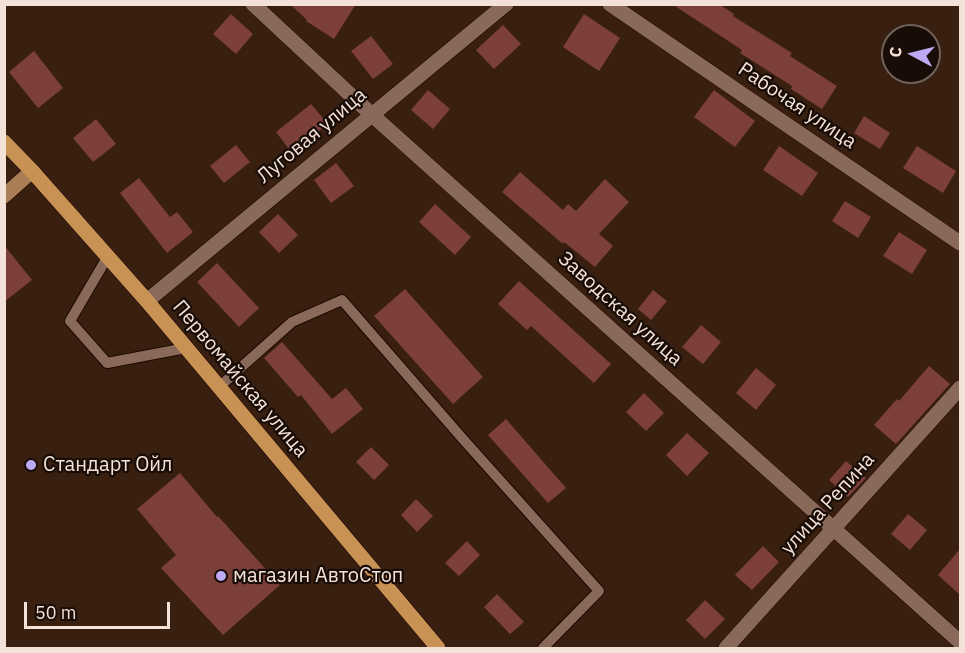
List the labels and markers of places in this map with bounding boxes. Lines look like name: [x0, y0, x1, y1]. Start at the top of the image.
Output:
place label: Стандарт Ойл: [43, 453, 172, 477]
marker: Стандарт Ойл: [24, 458, 38, 472]
place label: магазин АвтоСтоп: [233, 564, 403, 588]
marker: магазин АвтоСтоп: [214, 569, 228, 583]

